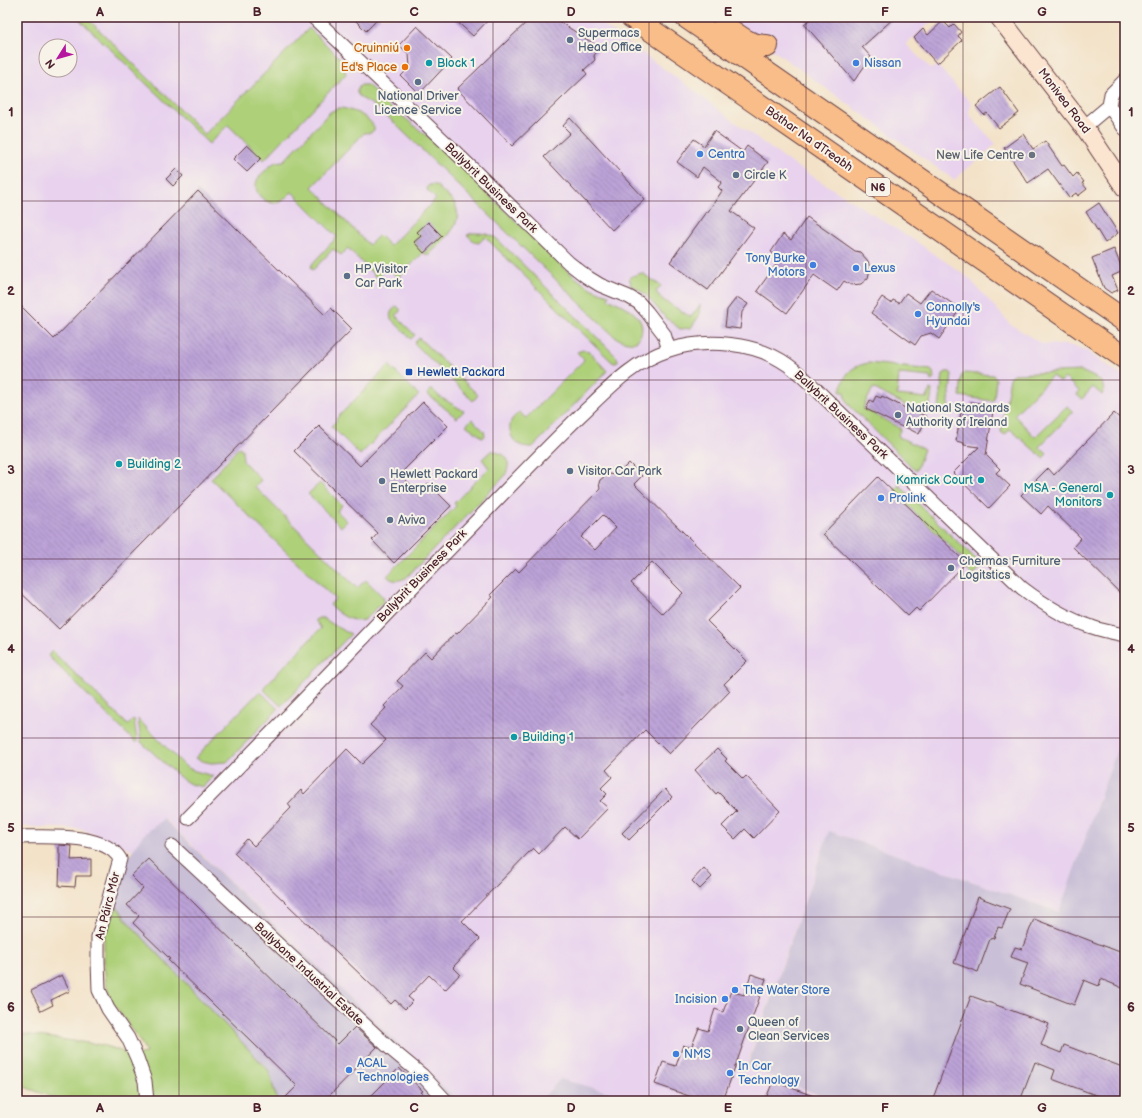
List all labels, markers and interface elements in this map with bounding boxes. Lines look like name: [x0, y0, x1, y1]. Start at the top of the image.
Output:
text: A: [95, 4, 104, 20]
text: B: [252, 4, 262, 20]
text: C: [409, 4, 419, 20]
text: D: [566, 4, 576, 20]
text: E: [724, 4, 733, 20]
text: F: [881, 4, 889, 20]
text: G: [1037, 4, 1047, 20]
place label: Supermacs Head Office: [578, 26, 642, 55]
marker: Supermacs Head Office: [565, 35, 575, 45]
north arrow: [38, 38, 78, 78]
place label: Cruinniú: [354, 41, 399, 56]
marker: Cruinniú: [402, 43, 412, 53]
place label: Block 1: [437, 56, 475, 71]
place label: Nissan: [864, 56, 902, 71]
text: N: [43, 57, 58, 71]
marker: Block 1: [424, 58, 434, 68]
marker: Nissan: [851, 58, 861, 68]
place label: Ed's Place: [341, 60, 397, 75]
marker: Ed's Place: [400, 62, 410, 72]
street label: Monivea Road: [1035, 65, 1094, 137]
marker: National Driver Licence Service: [413, 77, 423, 87]
place label: National Driver Licence Service: [374, 89, 462, 118]
street label: Bóthar Na dTreabh: [762, 103, 856, 175]
text: 1: [8, 104, 14, 120]
text: 1: [1128, 104, 1134, 120]
street label: Ballybrit Business Park: [441, 140, 541, 236]
place label: Centra: [708, 147, 745, 162]
place label: New Life Centre: [936, 148, 1024, 163]
marker: Centra: [695, 149, 705, 159]
marker: New Life Centre: [1027, 150, 1037, 160]
place label: Circle K: [744, 168, 787, 183]
marker: Circle K: [731, 170, 741, 180]
road number: N6: [866, 178, 890, 196]
place label: Tony Burke Motors: [746, 251, 805, 280]
marker: Tony Burke Motors: [808, 260, 818, 270]
place label: Lexus: [864, 261, 895, 276]
place label: HP Visitor Car Park: [355, 262, 408, 291]
marker: Lexus: [851, 263, 861, 273]
marker: HP Visitor Car Park: [342, 271, 352, 281]
text: 2: [7, 283, 15, 299]
text: 2: [1127, 283, 1135, 299]
place label: Connolly's Hyundai: [926, 300, 980, 329]
marker: Connolly's Hyundai: [913, 309, 923, 319]
place label: Hewlett Packard: [417, 365, 505, 380]
marker: Hewlett Packard: [404, 367, 414, 377]
street label: Ballybrit Business Park: [791, 367, 891, 463]
place label: National Standards Authority of Ireland: [906, 401, 1009, 430]
marker: National Standards Authority of Ireland: [893, 410, 903, 420]
place label: Building 2: [127, 457, 181, 472]
marker: Building 2: [114, 459, 124, 469]
text: 3: [7, 462, 15, 478]
text: 3: [1127, 462, 1135, 478]
place label: Visitor Car Park: [578, 464, 662, 479]
marker: Visitor Car Park: [565, 466, 575, 476]
place label: Hewlett Packard Enterprise: [390, 467, 478, 496]
place label: Kamrick Court: [896, 473, 973, 488]
marker: Kamrick Court: [976, 475, 986, 485]
marker: Hewlett Packard Enterprise: [377, 476, 387, 486]
place label: MSA - General Monitors: [1024, 481, 1102, 510]
marker: MSA - General Monitors: [1105, 490, 1115, 500]
place label: Prolink: [889, 491, 926, 506]
marker: Prolink: [876, 493, 886, 503]
place label: Aviva: [398, 513, 426, 528]
marker: Aviva: [385, 515, 395, 525]
street label: Ballybrit Business Park: [374, 526, 470, 626]
place label: Chermas Furniture Logitstics: [959, 554, 1061, 583]
marker: Chermas Furniture Logitstics: [946, 563, 956, 573]
text: 4: [7, 641, 15, 657]
text: 4: [1127, 641, 1135, 657]
place label: Building 1: [522, 730, 574, 745]
marker: Building 1: [509, 732, 519, 742]
text: 5: [7, 820, 15, 836]
text: 5: [1127, 820, 1135, 836]
street label: An Páirc Mór: [92, 870, 124, 941]
street label: Ballybane Industrial Estate: [251, 919, 367, 1029]
place label: The Water Store: [743, 983, 830, 998]
marker: The Water Store: [730, 985, 740, 995]
place label: Incision: [675, 992, 717, 1007]
marker: Incision: [720, 994, 730, 1004]
text: 6: [7, 999, 15, 1015]
text: 6: [1127, 999, 1135, 1015]
place label: Queen of Clean Services: [748, 1015, 830, 1044]
marker: Queen of Clean Services: [735, 1024, 745, 1034]
place label: NMS: [684, 1047, 711, 1062]
marker: NMS: [671, 1049, 681, 1059]
place label: ACAL Technologies: [357, 1056, 429, 1085]
place label: In Car Technology: [738, 1059, 800, 1088]
marker: ACAL Technologies: [344, 1065, 354, 1075]
marker: In Car Technology: [725, 1068, 735, 1078]
text: A: [95, 1100, 104, 1116]
text: B: [252, 1100, 262, 1116]
text: C: [409, 1100, 419, 1116]
text: D: [566, 1100, 576, 1116]
text: E: [724, 1100, 733, 1116]
text: F: [881, 1100, 889, 1116]
text: G: [1037, 1100, 1047, 1116]

